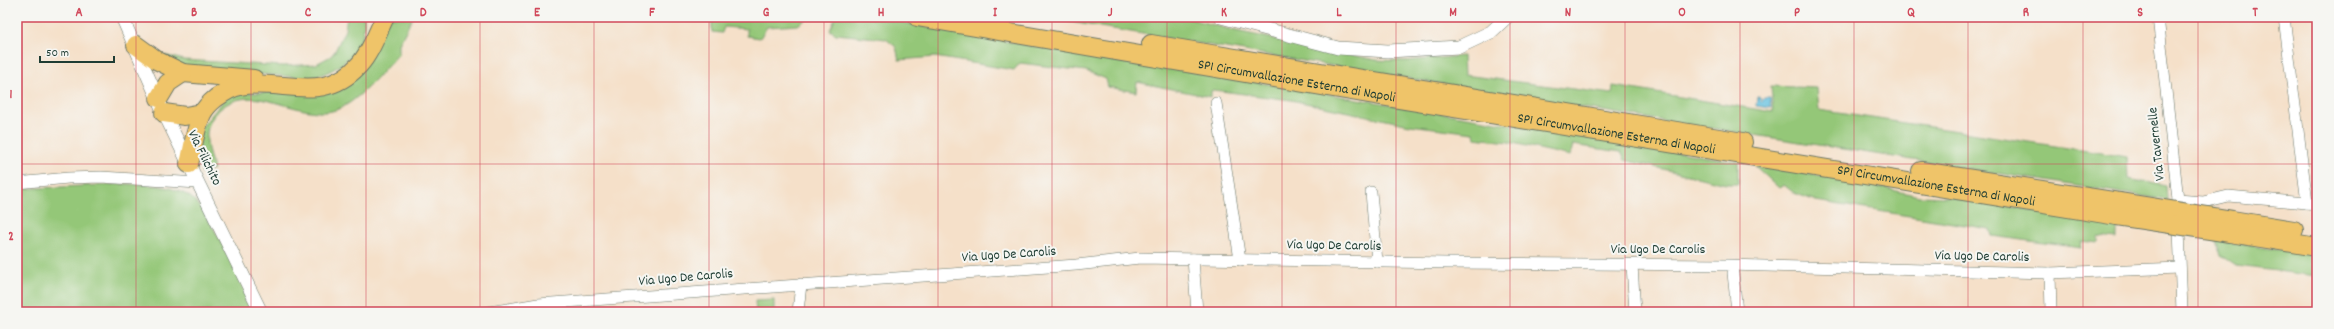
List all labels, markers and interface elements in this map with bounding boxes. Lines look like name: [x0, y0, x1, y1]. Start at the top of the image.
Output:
text: A: [75, 4, 83, 23]
text: B: [191, 4, 197, 23]
text: C: [305, 4, 312, 23]
text: D: [420, 4, 427, 23]
text: E: [534, 4, 541, 23]
text: F: [649, 4, 655, 23]
text: G: [763, 4, 770, 23]
text: H: [878, 4, 885, 23]
text: I: [993, 4, 998, 23]
text: J: [1108, 4, 1113, 23]
text: K: [1221, 4, 1227, 23]
text: L: [1336, 4, 1342, 23]
text: M: [1449, 4, 1457, 23]
text: N: [1565, 4, 1571, 23]
text: O: [1678, 4, 1686, 23]
text: P: [1794, 4, 1800, 23]
text: Q: [1907, 4, 1915, 23]
text: R: [2023, 4, 2029, 23]
text: S: [2137, 4, 2143, 23]
text: T: [2252, 4, 2258, 23]
scale bar: [40, 38, 114, 64]
text: 50 m: [46, 45, 69, 62]
street label: SP1 Circumvallazione Esterna di Napoli: [1196, 55, 1397, 108]
text: 1: [10, 86, 13, 105]
street label: Via Tavernelle: [2143, 106, 2171, 182]
street label: SP1 Circumvallazione Esterna di Napoli: [1516, 109, 1717, 161]
street label: Via Filichito: [182, 127, 226, 189]
street label: SP1 Circumvallazione Esterna di Napoli: [1836, 161, 2037, 213]
text: 2: [8, 228, 14, 247]
street label: Via Ugo De Carolis: [1286, 235, 1382, 257]
street label: Via Ugo De Carolis: [1611, 240, 1705, 260]
street label: Via Ugo De Carolis: [961, 242, 1057, 268]
street label: Via Ugo De Carolis: [1934, 246, 2030, 268]
street label: Via Ugo De Carolis: [638, 264, 734, 292]

